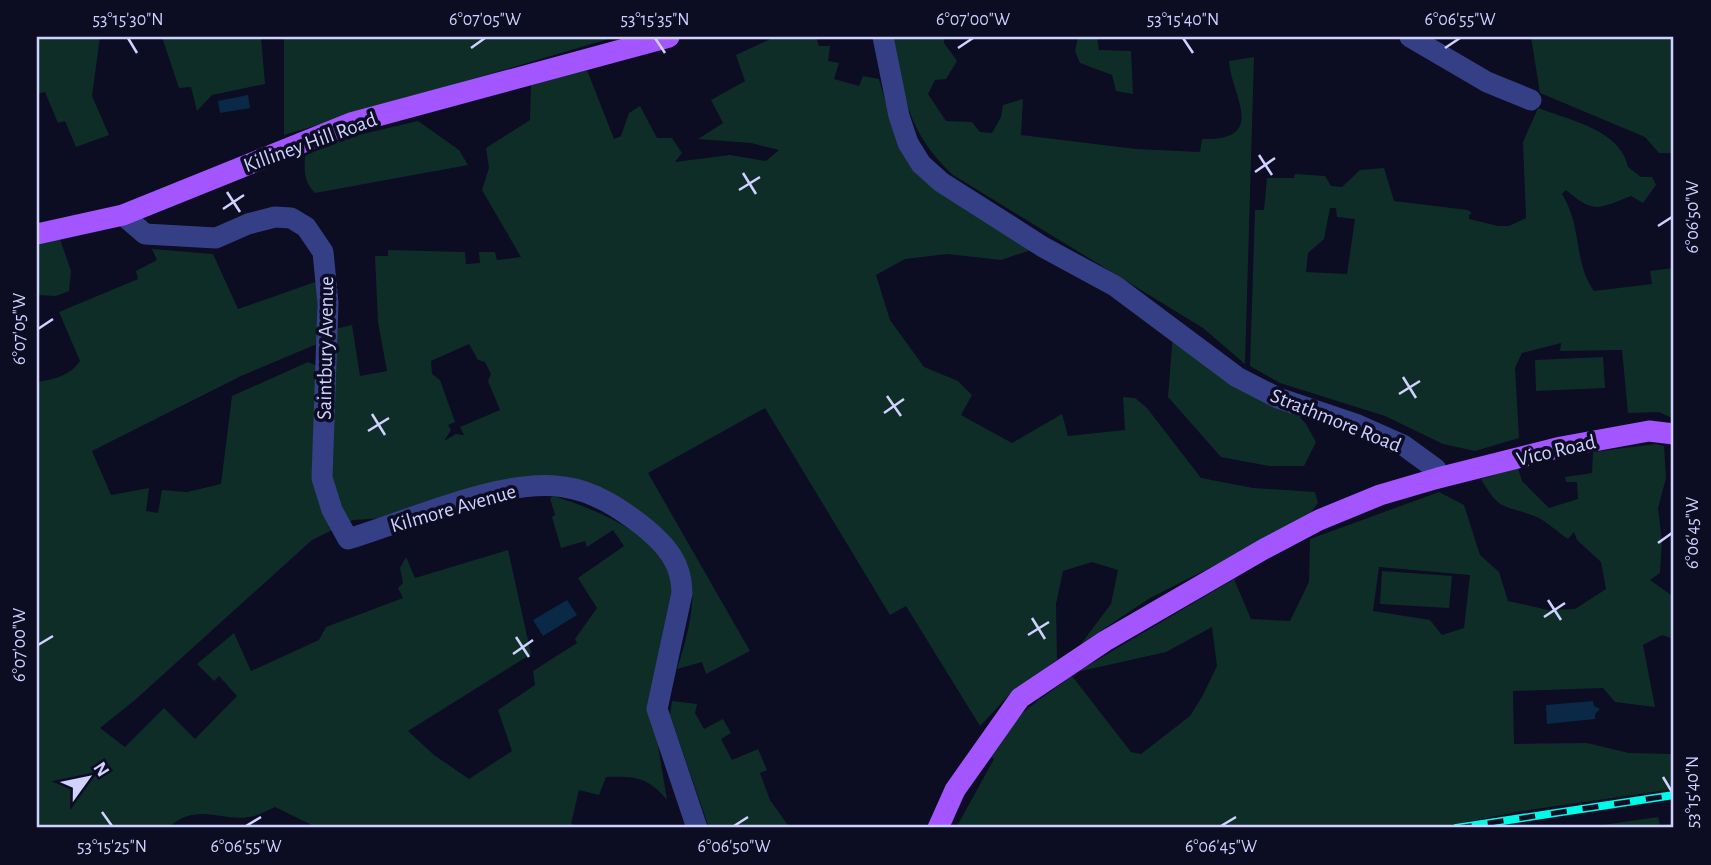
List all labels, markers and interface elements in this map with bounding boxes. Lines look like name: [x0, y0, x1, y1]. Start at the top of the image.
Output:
text: 53°15'30"N: [92, 11, 164, 29]
text: 6°07'05"W: [449, 11, 521, 29]
text: 53°15'35"N: [620, 11, 690, 29]
text: 6°07'00"W: [936, 11, 1010, 29]
text: 53°15'40"N: [1147, 11, 1219, 29]
text: 6°06'55"W: [1424, 11, 1496, 29]
street label: Killiney Hill Road: [241, 109, 380, 176]
text: 6°06'50"W: [1684, 180, 1702, 254]
street label: Saintbury Avenue: [314, 276, 337, 420]
text: 6°07'05"W: [11, 293, 29, 365]
street label: Strathmore Road: [1267, 385, 1404, 456]
street label: Vico Road: [1515, 431, 1598, 470]
street label: Kilmore Avenue: [388, 481, 518, 536]
text: 6°06'45"W: [1684, 497, 1702, 569]
text: 6°07'00"W: [11, 608, 29, 682]
north arrow: [52, 742, 122, 812]
text: 53°15'40"N: [1684, 756, 1702, 828]
text: N: [89, 759, 113, 780]
text: 53°15'25"N: [77, 838, 147, 856]
text: 6°06'55"W: [210, 838, 282, 856]
text: 6°06'50"W: [697, 838, 771, 856]
text: 6°06'45"W: [1185, 838, 1257, 856]

